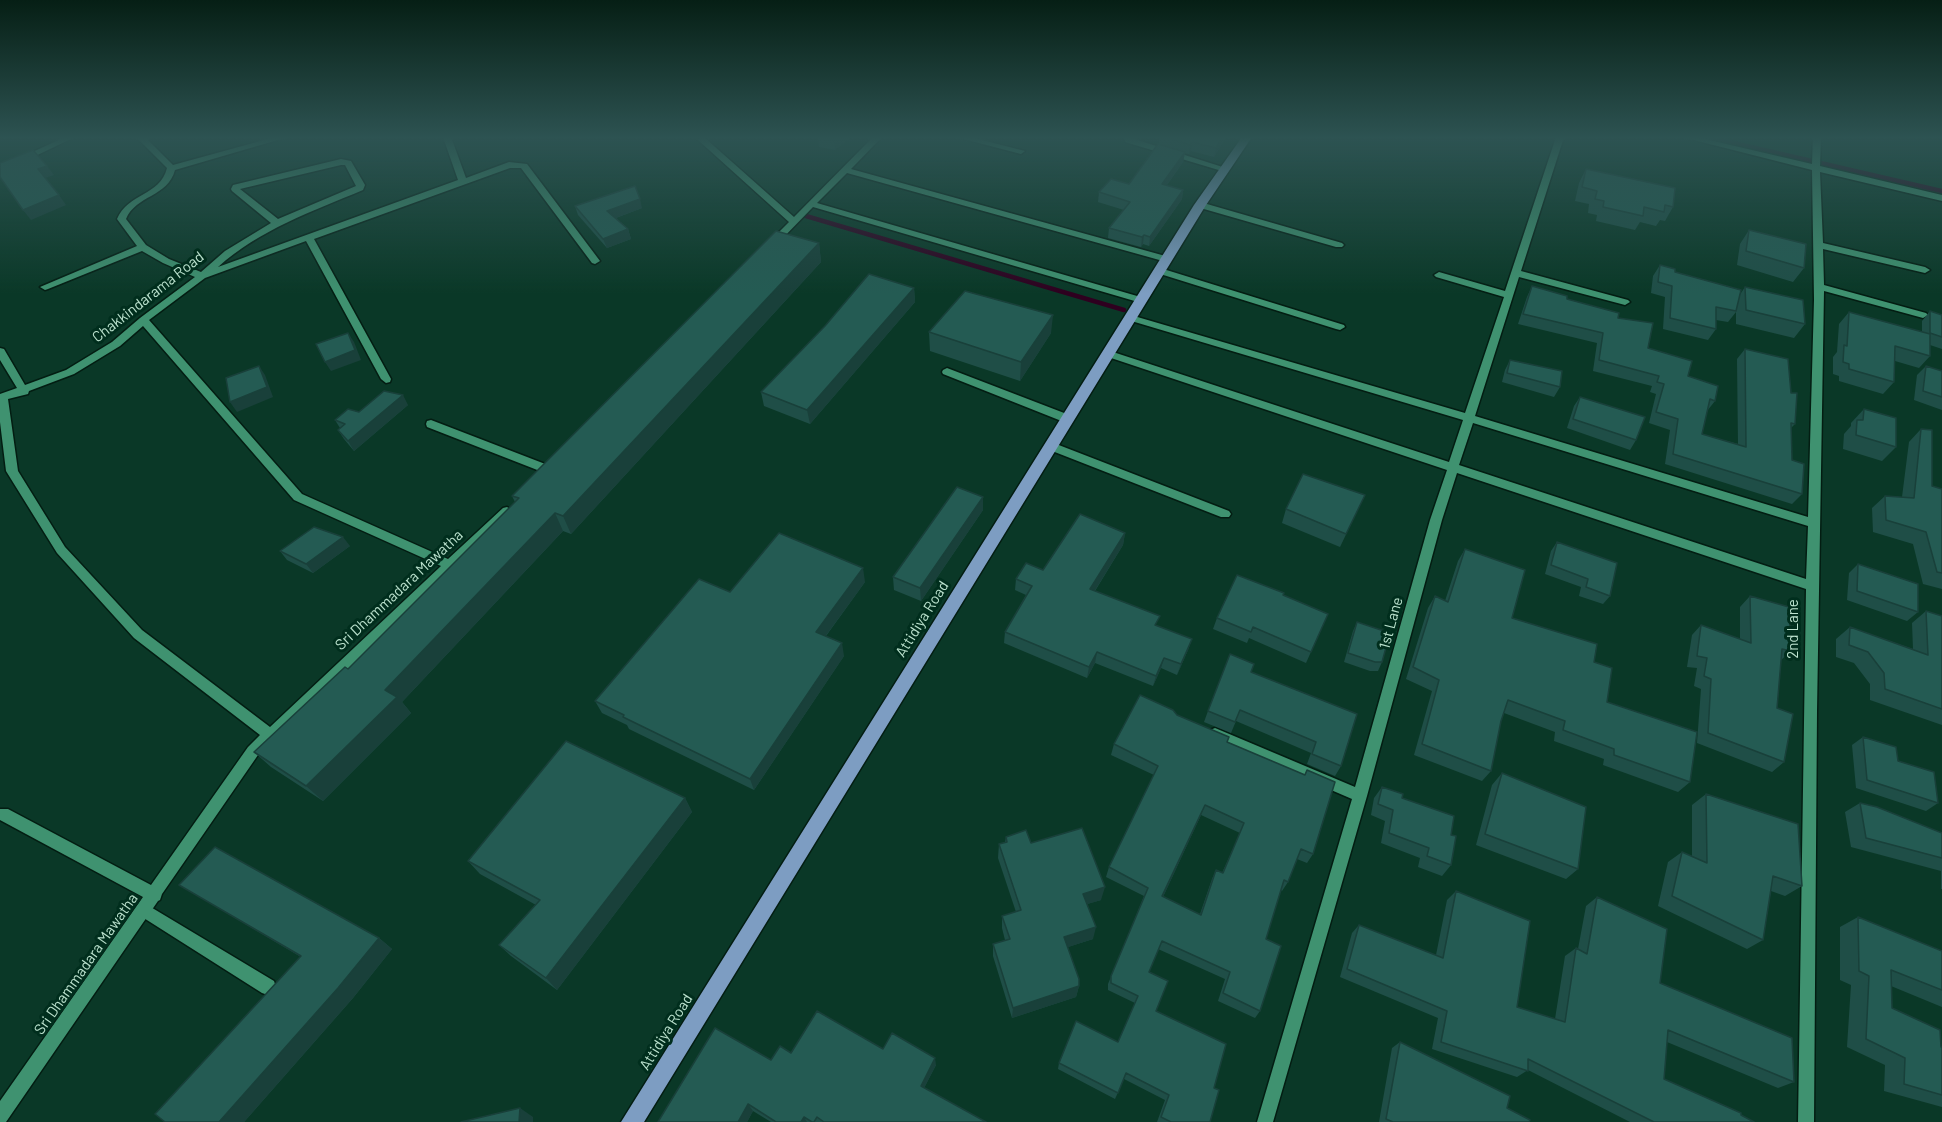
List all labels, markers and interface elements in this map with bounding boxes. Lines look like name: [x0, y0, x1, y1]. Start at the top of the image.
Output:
street label: Chakkindarama Road: [89, 248, 207, 346]
street label: Sri Dhammadara Mawatha: [331, 526, 467, 654]
street label: Attidiya Road: [892, 578, 952, 660]
street label: 1st Lane: [1375, 595, 1407, 651]
street label: 2nd Lane: [1784, 599, 1802, 659]
street label: Sri Dhammadara Mawatha: [30, 890, 142, 1038]
street label: Attidiya Road: [636, 991, 696, 1073]

